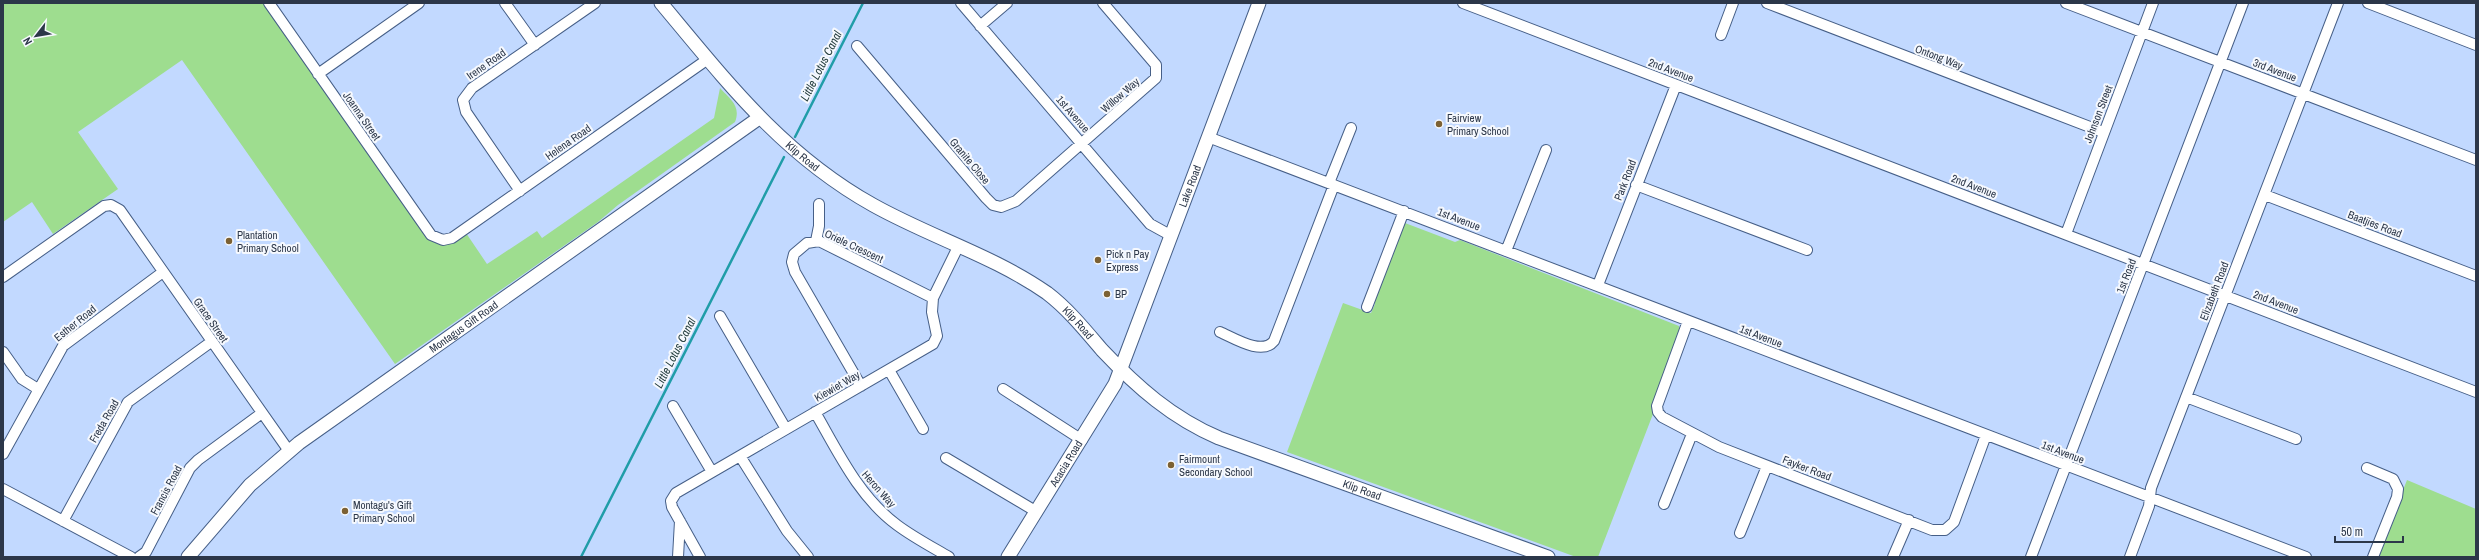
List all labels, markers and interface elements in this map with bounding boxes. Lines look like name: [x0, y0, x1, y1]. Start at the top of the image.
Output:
north arrow: [16, 16, 56, 56]
water label: Little Lotus Canal: [796, 28, 846, 104]
text: N: [20, 35, 35, 48]
street label: Ontong Way: [1913, 42, 1965, 73]
street label: Irene Road: [464, 45, 508, 83]
street label: 2nd Avenue: [1646, 55, 1696, 85]
street label: 3rd Avenue: [2251, 55, 2299, 85]
street label: Willow Way: [1098, 74, 1143, 116]
street label: Johnson Street: [2081, 83, 2116, 145]
street label: Joanna Street: [340, 89, 384, 143]
street label: 1st Avenue: [1053, 93, 1093, 135]
place label: Fairview Primary School: [1447, 111, 1509, 138]
marker: Fairview Primary School: [1434, 119, 1444, 129]
street label: Helena Road: [542, 121, 594, 163]
street label: Granite Close: [947, 135, 993, 187]
street label: Klip Road: [783, 138, 822, 174]
street label: Park Road: [1611, 158, 1639, 202]
street label: Lake Road: [1176, 163, 1204, 209]
street label: 2nd Avenue: [1949, 171, 1999, 201]
street label: 1st Avenue: [1436, 204, 1482, 234]
street label: Baatjies Road: [2346, 207, 2404, 241]
street label: Oriele Crescent: [822, 226, 886, 266]
place label: Plantation Primary School: [237, 228, 299, 255]
marker: Plantation Primary School: [224, 236, 234, 246]
place label: Pick n Pay Express: [1106, 247, 1150, 274]
marker: Pick n Pay Express: [1093, 255, 1103, 265]
street label: 1st Road: [2113, 257, 2139, 295]
street label: Elizabeth Road: [2196, 260, 2232, 322]
place label: BP: [1115, 287, 1127, 301]
street label: 2nd Avenue: [2251, 287, 2301, 317]
marker: BP: [1102, 289, 1112, 299]
street label: Grace Street: [191, 295, 232, 345]
street label: Montagus Gift Road: [426, 298, 501, 356]
street label: Esther Road: [51, 302, 99, 344]
street label: Klip Road: [1060, 303, 1097, 342]
water label: Little Lotus Canal: [650, 315, 700, 391]
street label: 1st Avenue: [1738, 321, 1784, 351]
street label: Kiewiet Way: [812, 367, 863, 405]
street label: Freda Road: [86, 397, 122, 445]
street label: 1st Avenue: [2040, 437, 2086, 467]
street label: Acacia Road: [1046, 438, 1085, 490]
place label: Fairmount Secondary School: [1179, 452, 1252, 479]
street label: Fayker Road: [1781, 452, 1833, 484]
marker: Fairmount Secondary School: [1166, 460, 1176, 470]
street label: Francis Road: [147, 463, 185, 517]
street label: Heron Way: [859, 468, 899, 511]
street label: Klip Road: [1341, 476, 1383, 503]
place label: Montagu's Gift Primary School: [353, 498, 415, 525]
marker: Montagu's Gift Primary School: [340, 506, 350, 516]
scale bar: [2335, 518, 2403, 544]
text: 50 m: [2341, 524, 2363, 540]

